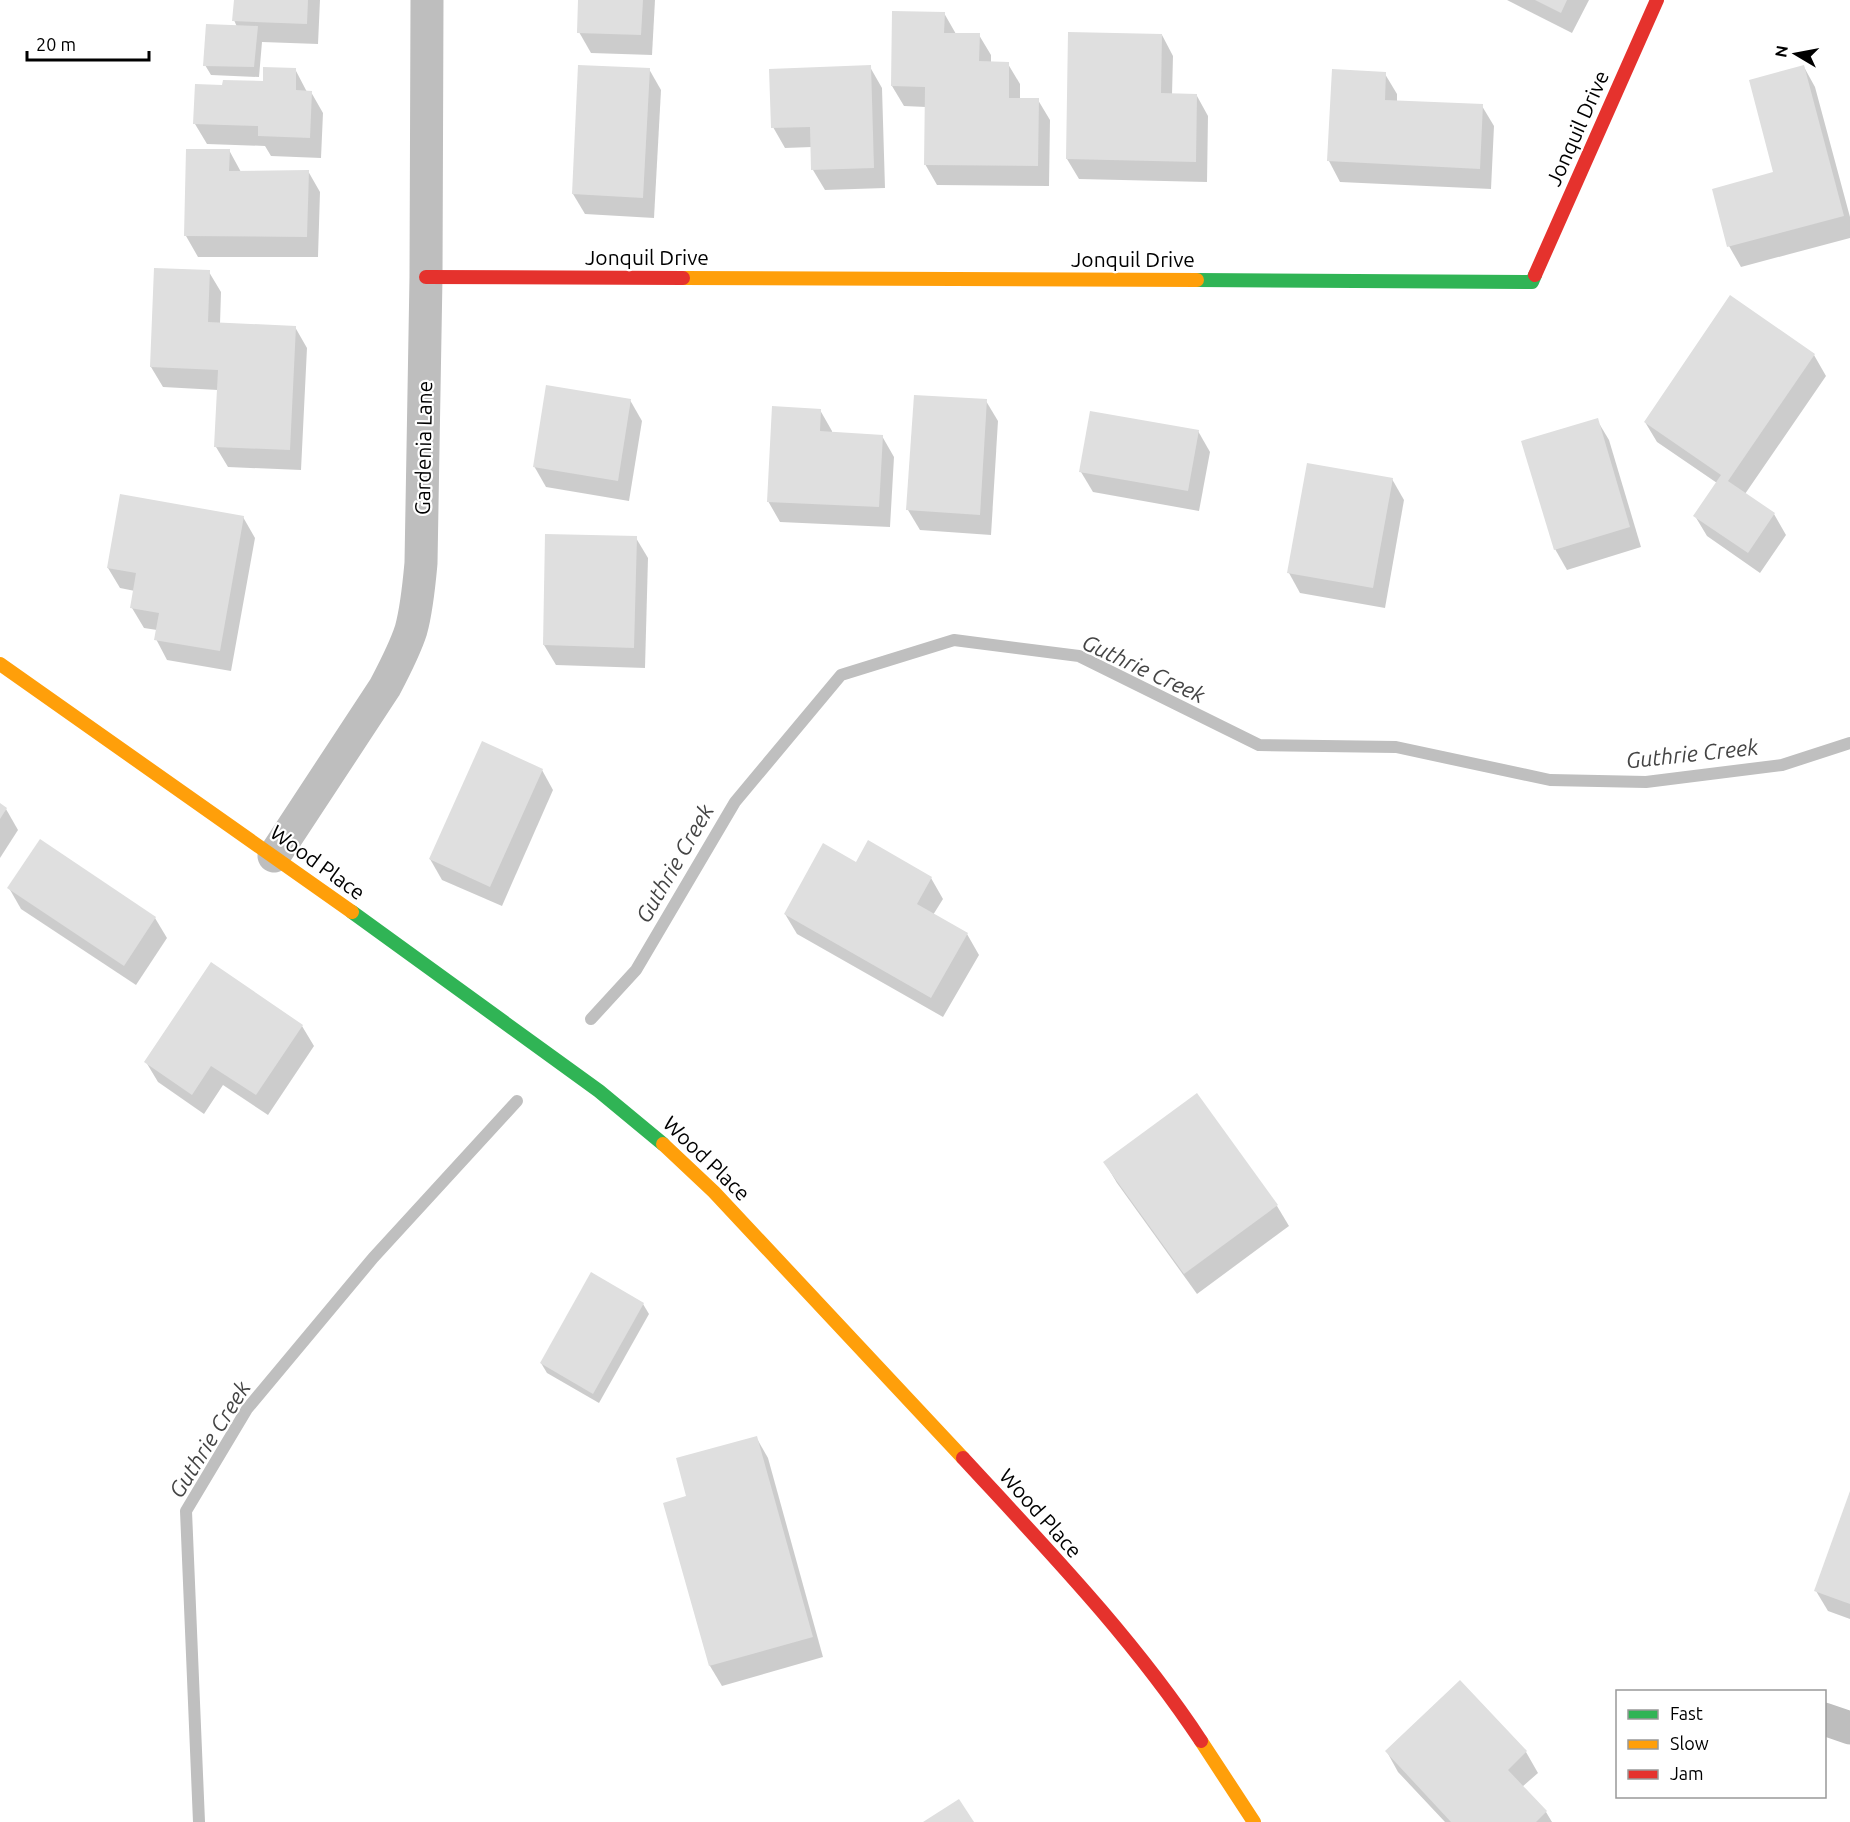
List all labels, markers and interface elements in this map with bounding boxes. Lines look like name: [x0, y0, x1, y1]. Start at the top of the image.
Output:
scale bar: [27, 24, 148, 62]
north arrow: [1766, 24, 1826, 84]
text: 20 m: [36, 34, 76, 54]
text: N: [1771, 44, 1791, 59]
street label: Jonquil Drive: [1541, 67, 1613, 189]
street label: Jonquil Drive: [585, 245, 709, 269]
street label: Jonquil Drive: [1071, 247, 1195, 271]
street label: Gardenia Lane: [410, 381, 436, 515]
water label: Guthrie Creek: [1079, 629, 1210, 708]
water label: Guthrie Creek: [1625, 734, 1760, 772]
water label: Guthrie Creek: [630, 799, 718, 927]
street label: Wood Place: [266, 820, 370, 904]
street label: Wood Place: [659, 1111, 755, 1205]
water label: Guthrie Creek: [163, 1375, 255, 1502]
street label: Wood Place: [995, 1464, 1087, 1562]
legend: [1616, 1690, 1826, 1798]
text: Fast: [1670, 1703, 1703, 1723]
text: Slow: [1670, 1733, 1709, 1753]
text: Jam: [1670, 1763, 1704, 1783]

